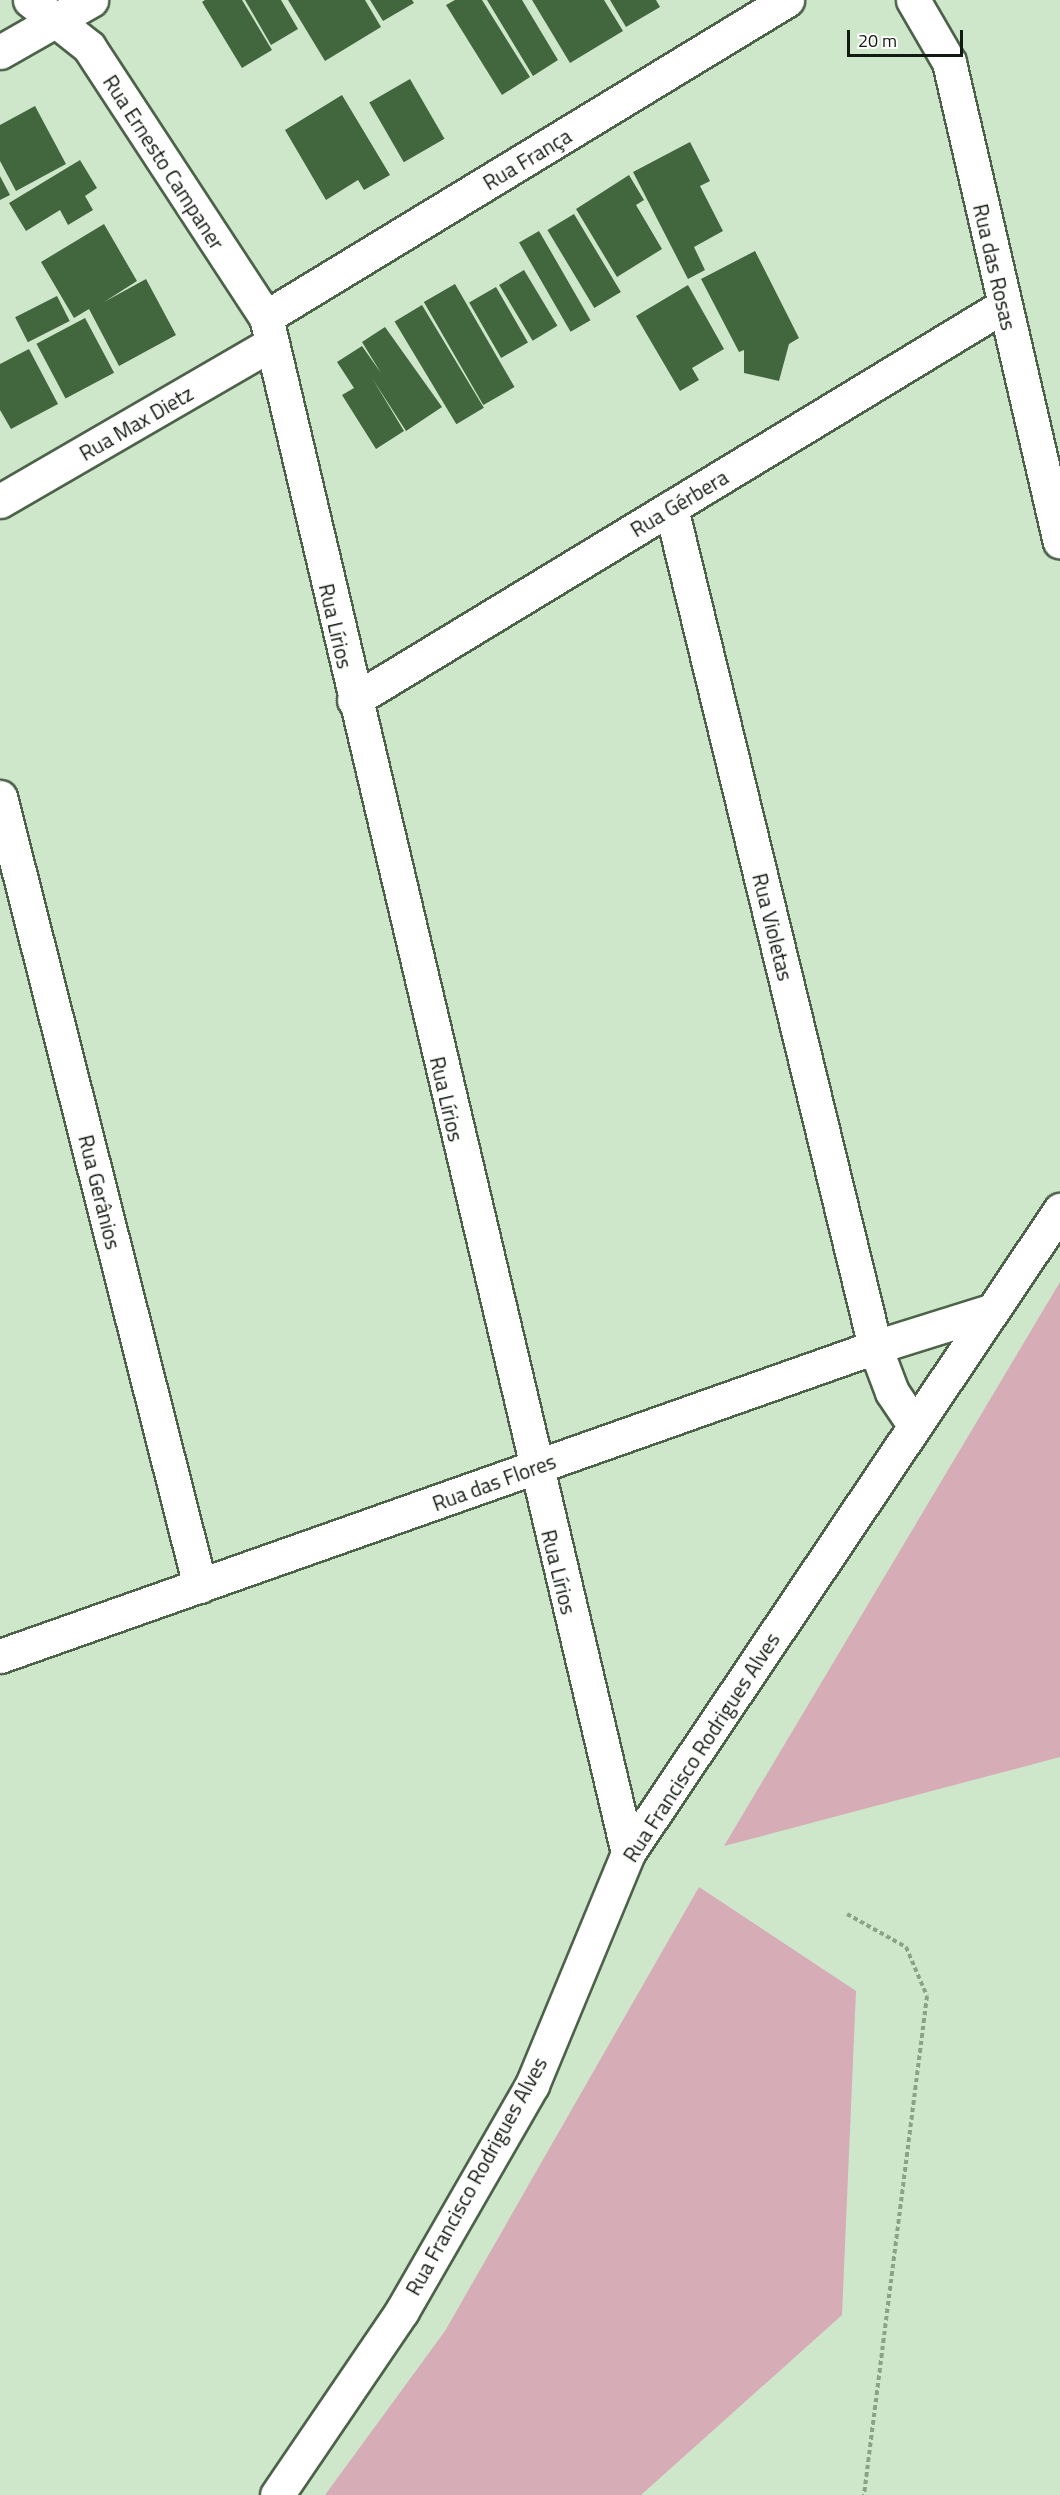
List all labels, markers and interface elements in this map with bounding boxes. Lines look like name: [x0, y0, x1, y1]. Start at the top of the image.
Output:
scale bar: [850, 18, 966, 56]
text: 20 m: [858, 27, 897, 54]
street label: Rua Ernesto Campaner: [98, 70, 230, 254]
street label: Rua França: [478, 123, 576, 195]
street label: Rua das Rosas: [968, 201, 1022, 333]
street label: Rua Max Dietz: [75, 380, 197, 466]
street label: Rua Gérbera: [626, 464, 732, 542]
street label: Rua Lírios: [314, 581, 358, 671]
street label: Rua Violetas: [747, 871, 799, 983]
street label: Rua Lírios: [425, 1054, 469, 1144]
street label: Rua Gerânios: [74, 1132, 126, 1252]
street label: Rua das Flores: [429, 1448, 559, 1516]
street label: Rua Lírios: [536, 1527, 582, 1617]
street label: Rua Francisco Rodrigues Alves: [617, 1628, 785, 1866]
street label: Rua Francisco Rodrigues Alves: [400, 2052, 552, 2300]

